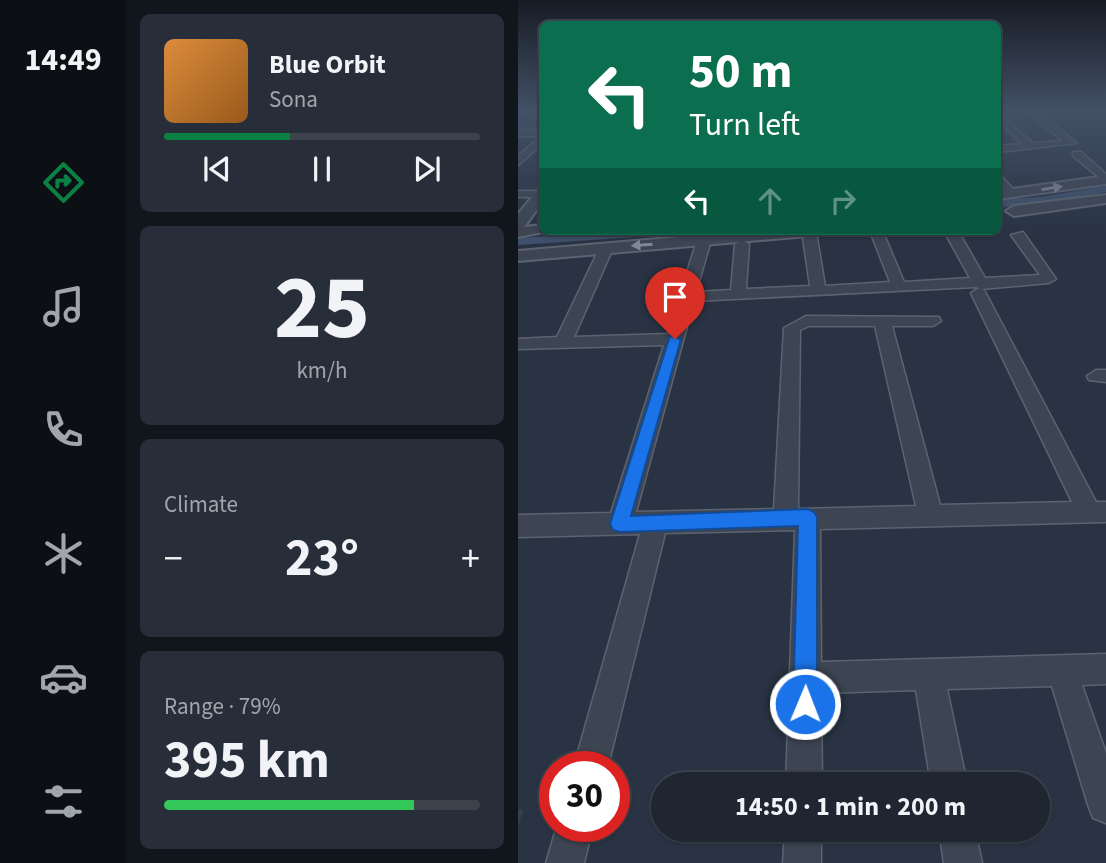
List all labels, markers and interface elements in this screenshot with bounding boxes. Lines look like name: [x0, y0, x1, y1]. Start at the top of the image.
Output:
text: 14:49: [24, 37, 102, 83]
text: 50 m: [689, 37, 793, 107]
text: Blue Orbit: [269, 46, 386, 83]
icon: left: [574, 49, 665, 140]
text: Sona: [269, 83, 318, 116]
text: Turn left: [689, 102, 800, 148]
icon: previous: [198, 150, 236, 188]
icon: pause: [303, 150, 341, 188]
icon: next: [408, 150, 446, 188]
icon: directions: [39, 158, 88, 207]
icon: left: [678, 182, 716, 220]
icon: ahead: [751, 182, 789, 220]
icon: right: [824, 182, 862, 220]
one-way arrow: [1041, 182, 1063, 193]
one-way arrow: [631, 240, 653, 251]
text: 25: [274, 244, 370, 373]
pin: [645, 267, 705, 339]
icon: arrive: [656, 278, 694, 316]
icon: music: [39, 282, 88, 331]
text: km/h: [296, 354, 348, 387]
icon: phone: [39, 405, 88, 454]
text: Climate: [164, 488, 238, 521]
text: 23°: [285, 522, 359, 596]
icon: climate: [39, 529, 88, 578]
text: −: [164, 532, 183, 586]
text: +: [461, 532, 480, 586]
icon: car: [39, 653, 88, 702]
position arrow: [768, 667, 842, 741]
text: Range · 79%: [164, 690, 281, 723]
text: 395 km: [164, 724, 330, 798]
speed limit sign: 30: [539, 751, 630, 842]
icon: filters: [39, 777, 88, 826]
text: 14:50 · 1 min · 200 m: [735, 788, 966, 825]

